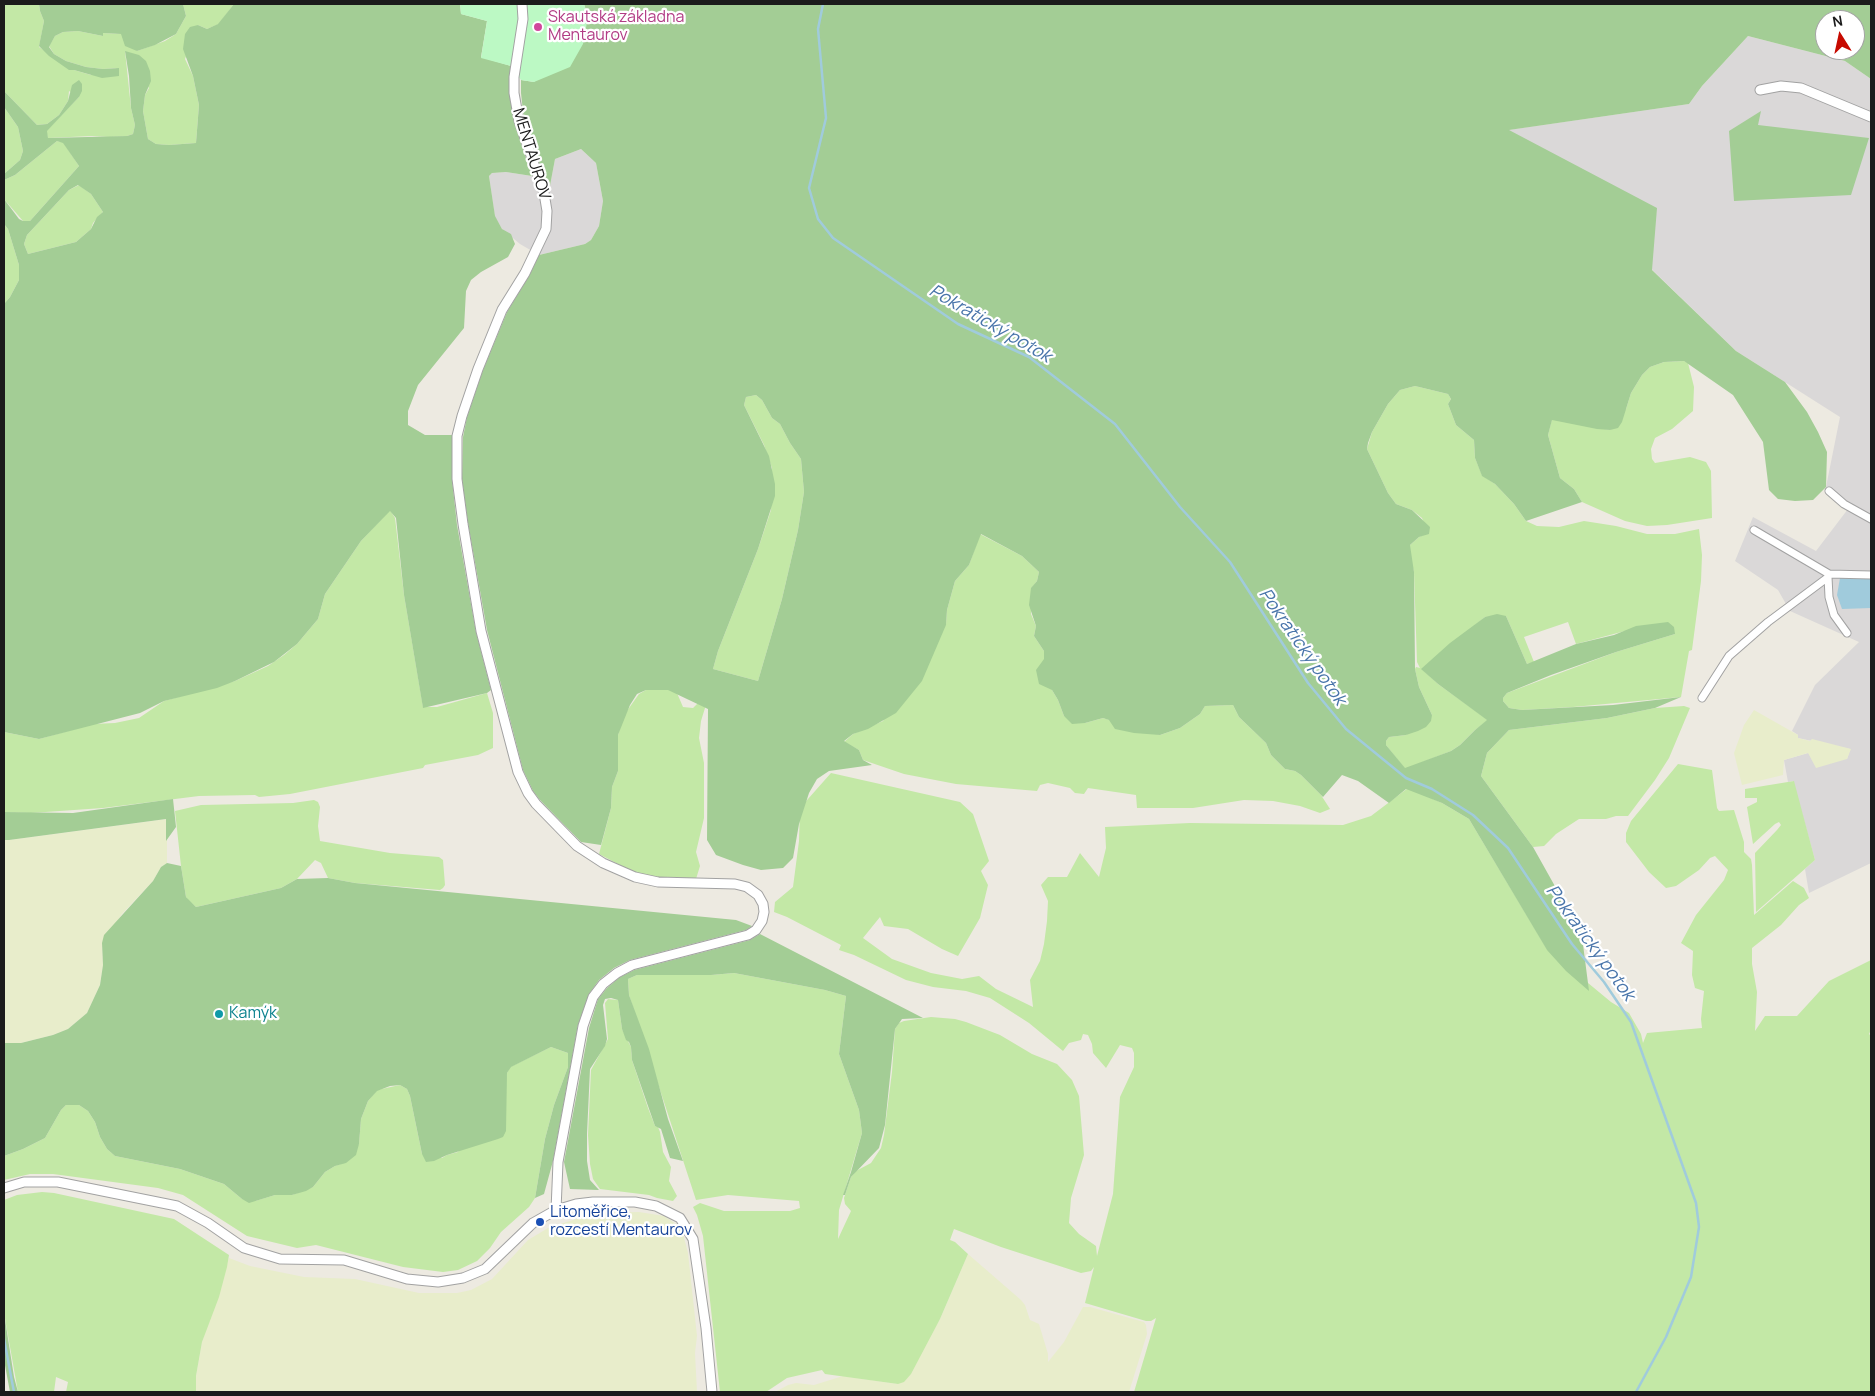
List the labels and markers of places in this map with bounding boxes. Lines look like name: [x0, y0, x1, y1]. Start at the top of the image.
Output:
place label: Skautská základna Mentaurov: [548, 8, 684, 46]
marker: Skautská základna Mentaurov: [532, 21, 544, 33]
place label: Kamýk: [229, 1004, 277, 1024]
marker: Kamýk: [213, 1008, 225, 1020]
place label: Litoměřice, rozcestí Mentaurov: [550, 1203, 692, 1241]
marker: Litoměřice, rozcestí Mentaurov: [534, 1216, 546, 1228]

